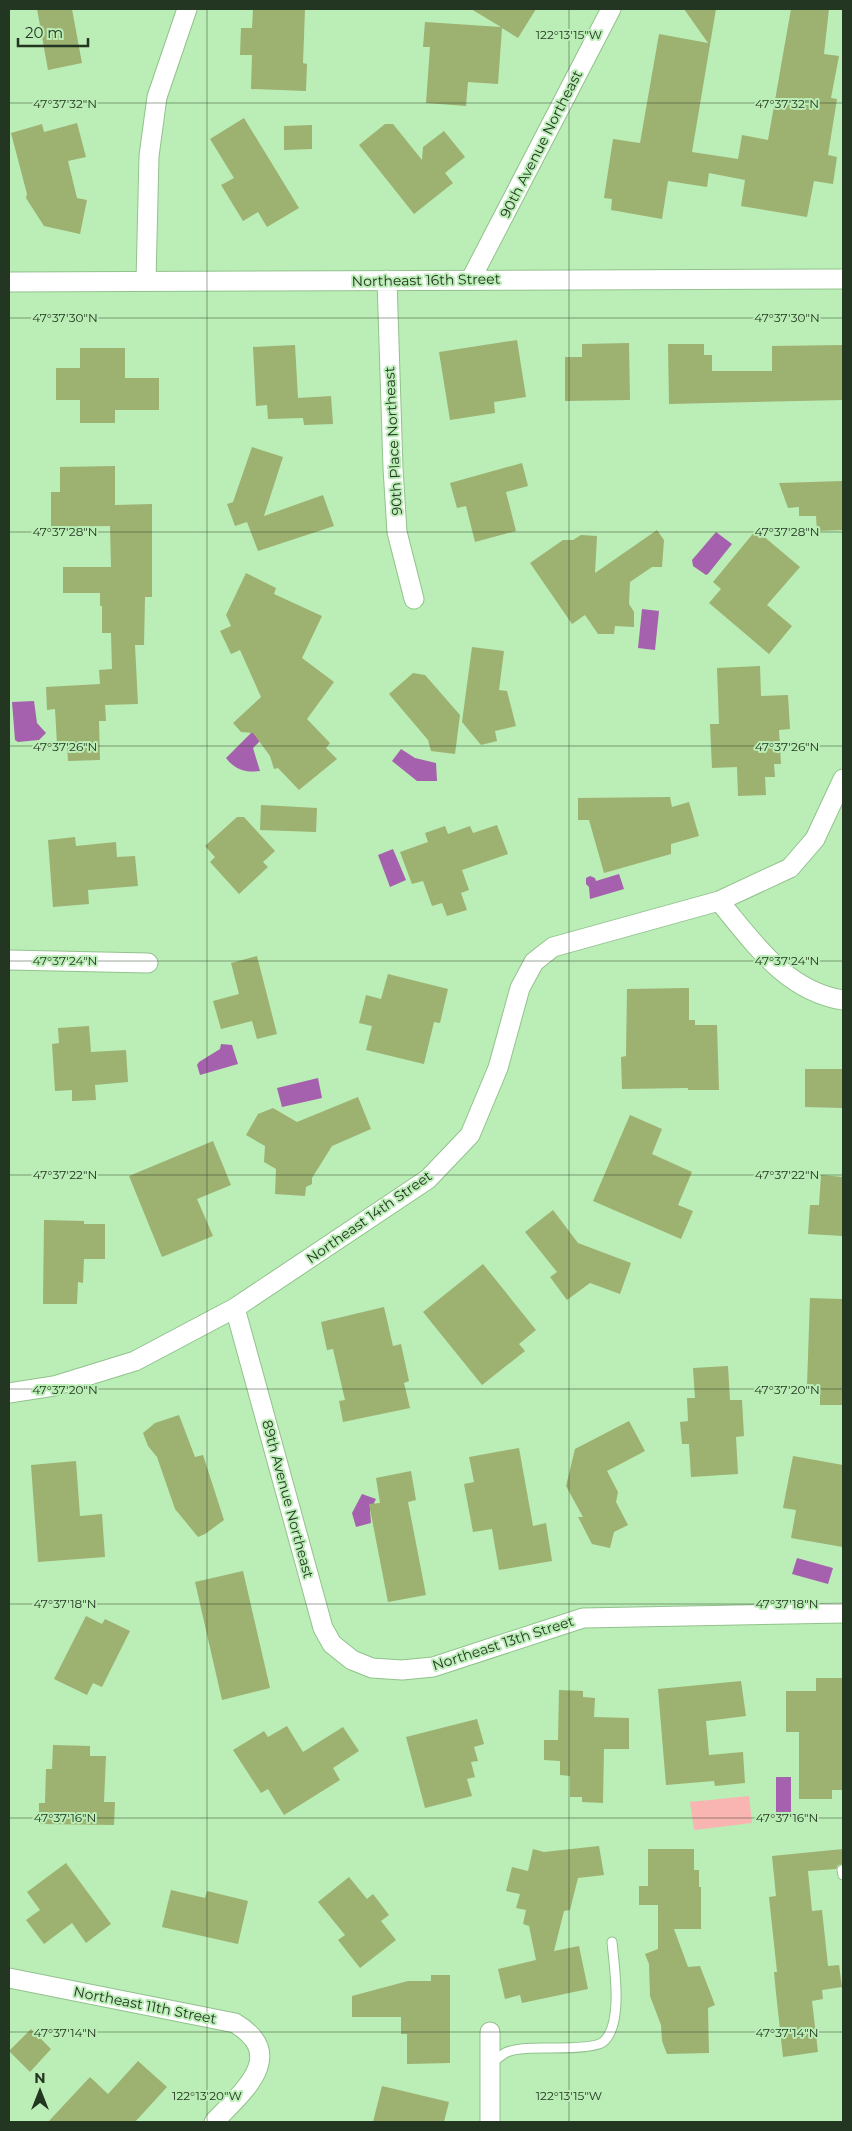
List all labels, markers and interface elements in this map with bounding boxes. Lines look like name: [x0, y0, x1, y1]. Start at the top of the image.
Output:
scale bar: [18, 15, 88, 47]
text: 20 m: [25, 23, 63, 42]
text: 122°13'15"W: [536, 27, 602, 42]
street label: 90th Avenue Northeast: [496, 67, 586, 221]
text: 47°37'32"N: [33, 96, 97, 111]
text: 47°37'32"N: [755, 96, 819, 111]
street label: Northeast 16th Street: [352, 270, 501, 290]
text: 47°37'30"N: [32, 310, 98, 325]
text: 47°37'30"N: [754, 310, 820, 325]
street label: 90th Place Northeast: [380, 366, 406, 516]
text: 47°37'28"N: [32, 524, 98, 539]
text: 47°37'28"N: [754, 524, 820, 539]
text: 47°37'26"N: [33, 739, 97, 754]
text: 47°37'26"N: [755, 739, 819, 754]
text: 47°37'24"N: [33, 953, 97, 968]
text: 47°37'24"N: [755, 953, 819, 968]
text: 47°37'22"N: [33, 1167, 97, 1182]
street label: Northeast 14th Street: [303, 1167, 436, 1267]
text: 47°37'22"N: [755, 1167, 819, 1182]
text: 47°37'20"N: [32, 1382, 98, 1397]
text: 47°37'20"N: [754, 1382, 820, 1397]
street label: 89th Avenue Northeast: [258, 1418, 318, 1580]
text: 47°37'18"N: [34, 1596, 96, 1611]
text: 47°37'18"N: [756, 1596, 818, 1611]
street label: Northeast 13th Street: [430, 1611, 576, 1674]
text: 47°37'16"N: [34, 1810, 96, 1825]
text: 47°37'16"N: [756, 1810, 818, 1825]
street label: Northeast 11th Street: [72, 1982, 218, 2028]
text: 47°37'14"N: [34, 2025, 96, 2040]
text: 47°37'14"N: [756, 2025, 818, 2040]
north arrow: [15, 2066, 65, 2116]
text: N: [34, 2069, 46, 2087]
text: 122°13'20"W: [172, 2088, 242, 2103]
text: 122°13'15"W: [536, 2088, 602, 2103]

